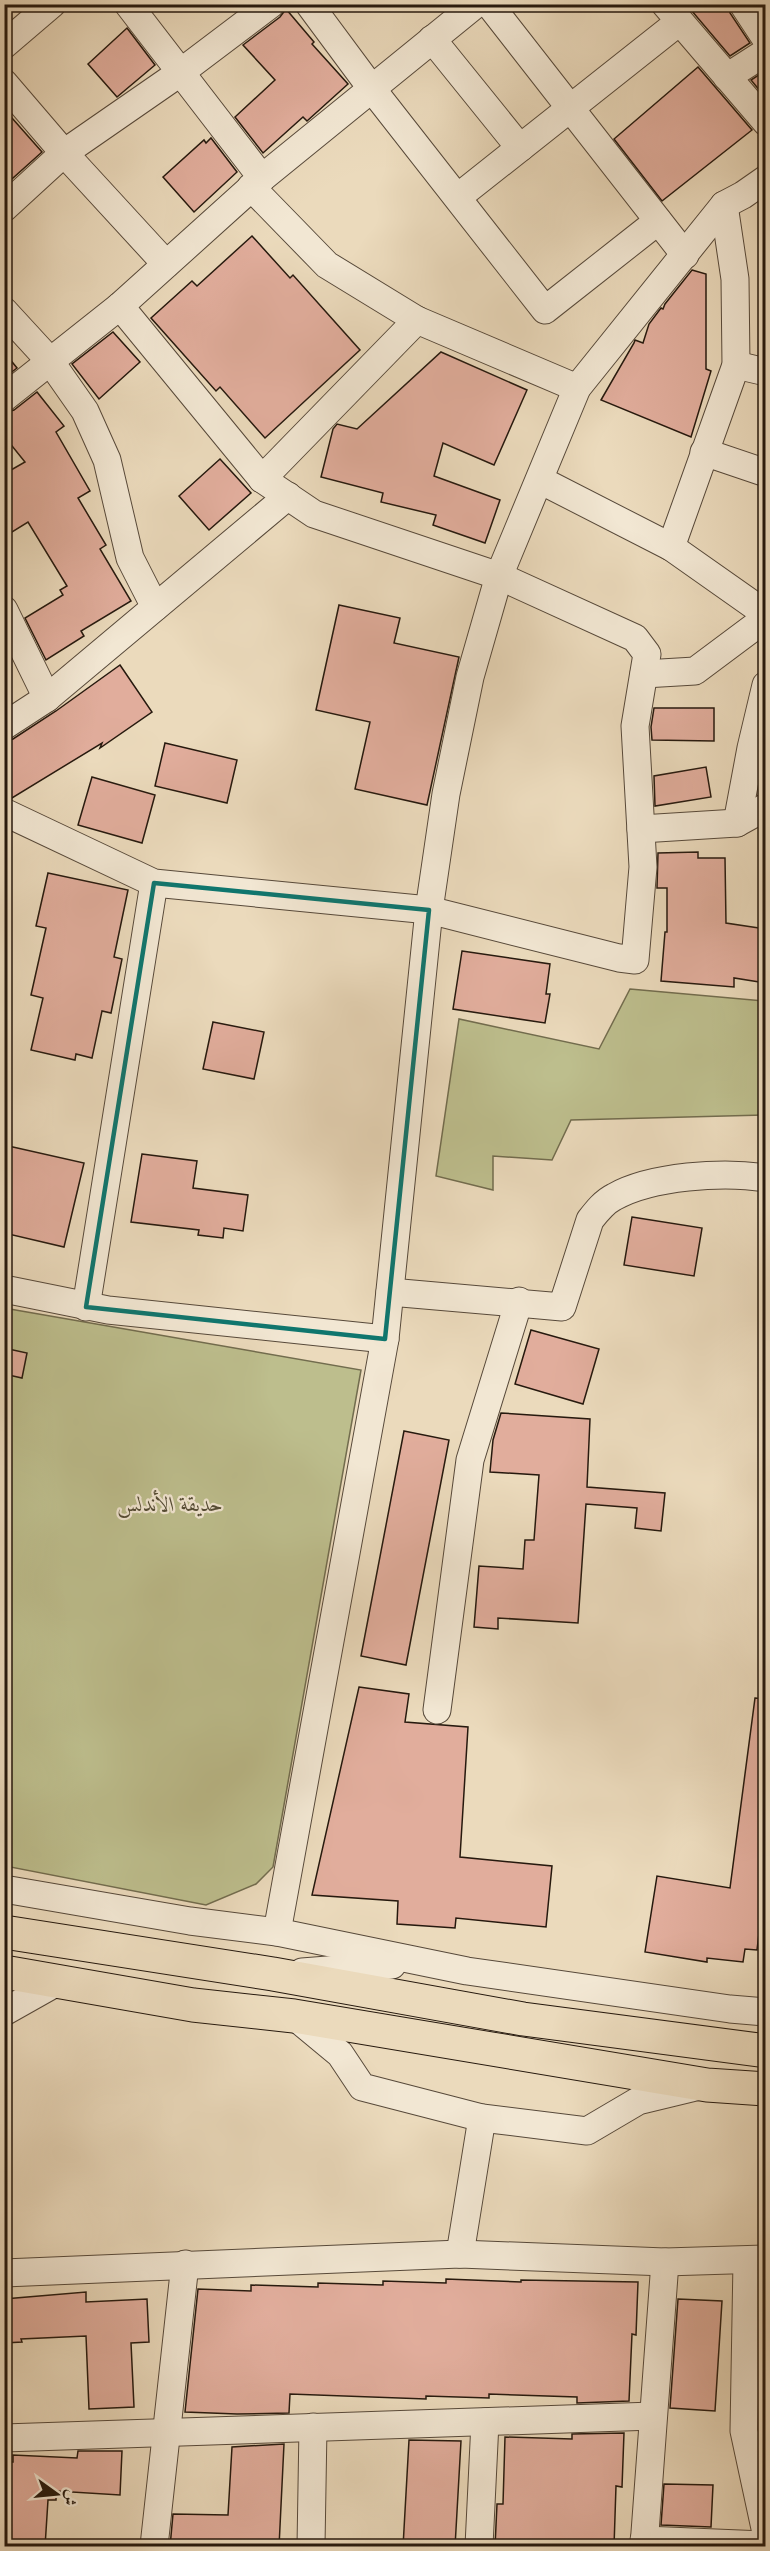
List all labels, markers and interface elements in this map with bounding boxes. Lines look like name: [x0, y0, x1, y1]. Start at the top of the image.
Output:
park label: حديقة الأندلس: [117, 1489, 223, 1519]
north arrow: [27, 2464, 87, 2524]
text: ش: [58, 2487, 83, 2508]

